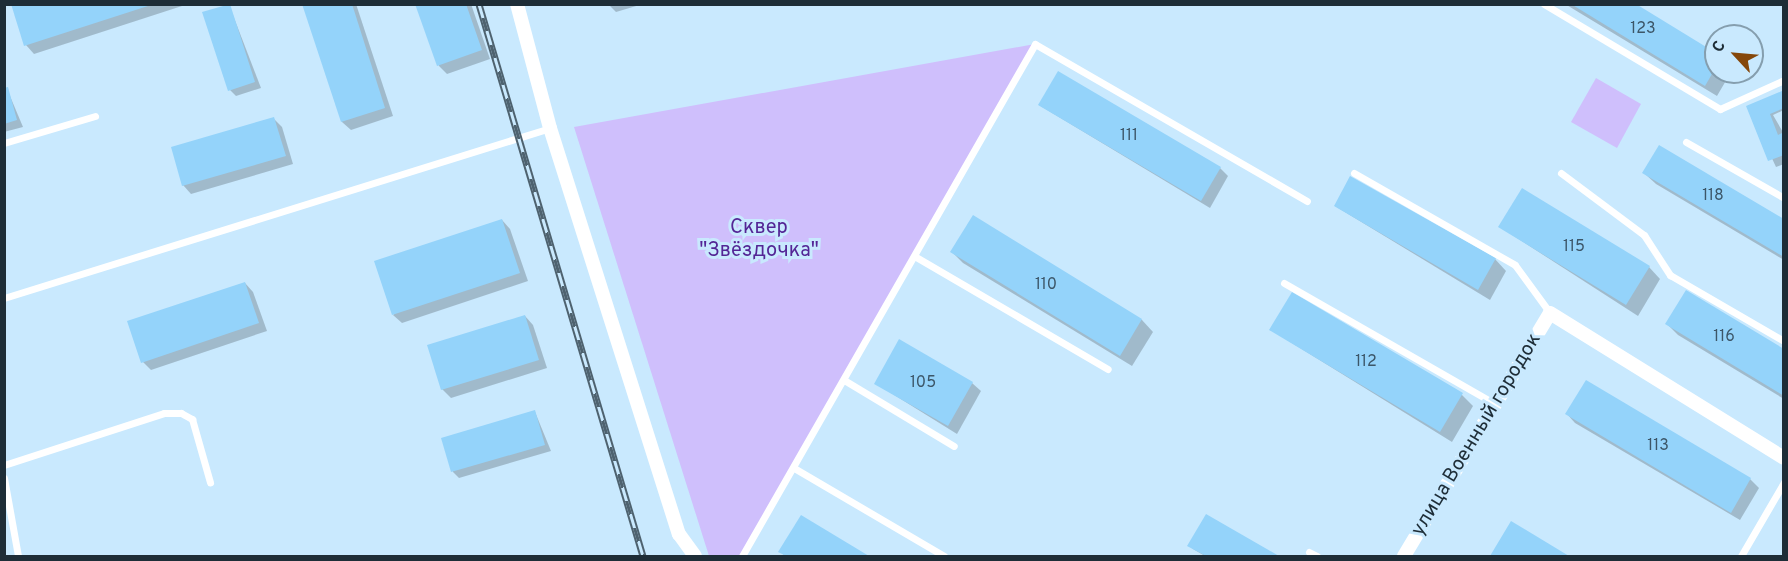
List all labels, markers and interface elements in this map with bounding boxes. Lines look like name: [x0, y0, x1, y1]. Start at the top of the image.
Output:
house number: 123: [1630, 19, 1656, 39]
north arrow: [1704, 24, 1764, 84]
text: С: [1708, 38, 1731, 56]
house number: 111: [1120, 126, 1138, 146]
house number: 118: [1702, 186, 1724, 206]
park label: Сквер "Звёздочка": [699, 216, 819, 263]
house number: 115: [1563, 237, 1585, 257]
house number: 110: [1035, 275, 1057, 295]
house number: 116: [1713, 327, 1735, 347]
street label: улица Военный городок: [1407, 329, 1547, 541]
house number: 112: [1355, 352, 1377, 372]
house number: 105: [910, 373, 936, 393]
house number: 113: [1647, 436, 1669, 456]

